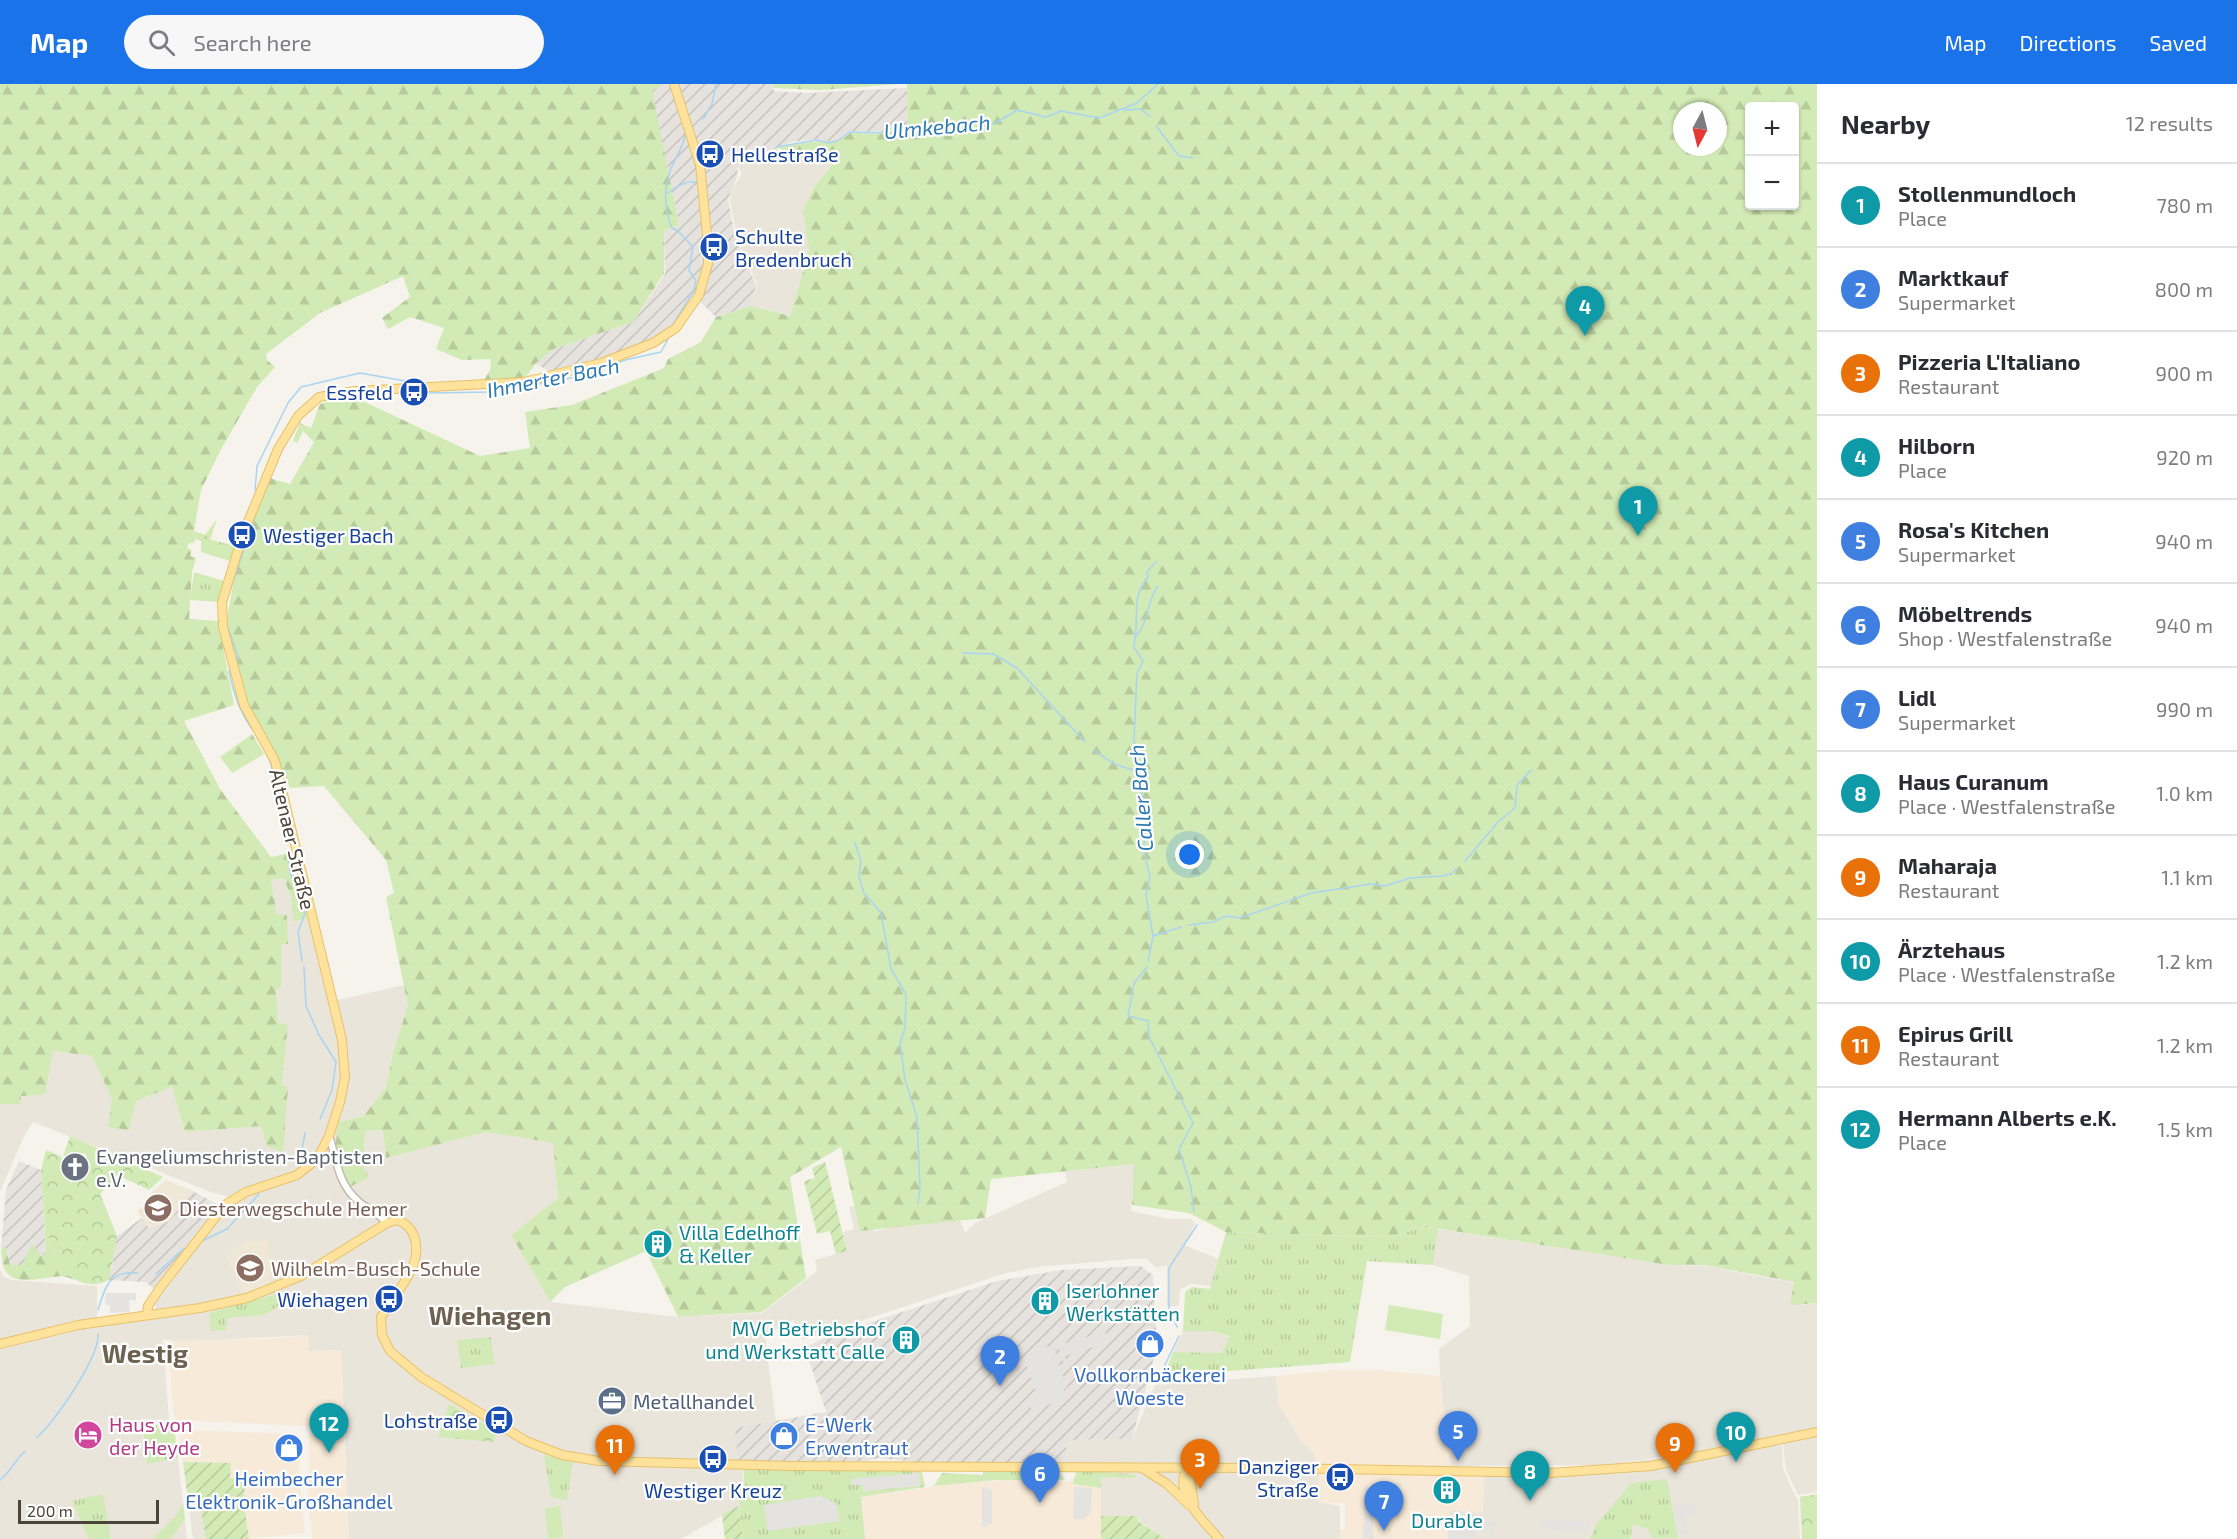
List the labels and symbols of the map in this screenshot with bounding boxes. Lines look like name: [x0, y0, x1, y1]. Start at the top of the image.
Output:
north arrow: [1673, 102, 1727, 156]
water label: Ulmkebach: [883, 109, 991, 143]
bus stop icon: Hellestraße: [694, 138, 726, 170]
place label: Hellestraße: [731, 142, 839, 166]
place label: Schulte Bredenbruch: [735, 224, 852, 271]
bus stop icon: Schulte Bredenbruch: [698, 231, 730, 263]
pin: 4: [1566, 286, 1604, 336]
water label: Ihmerter Bach: [485, 352, 621, 402]
bus stop icon: Essfeld: [398, 376, 430, 408]
place label: Essfeld: [326, 380, 393, 404]
pin: 1: [1618, 486, 1658, 536]
bus stop icon: Westiger Bach: [226, 519, 258, 551]
place label: Westiger Bach: [263, 523, 394, 547]
water label: Caller Bach: [1123, 743, 1157, 853]
street label: Altenaer Straße: [265, 766, 321, 912]
your location: [1175, 840, 1204, 869]
place label: Evangeliumschristen-Baptisten e.V.: [96, 1144, 383, 1191]
church icon: Evangeliumschristen-Baptisten e.V.: [59, 1151, 91, 1183]
school or university icon: Diesterwegschule Hemer: [142, 1192, 174, 1224]
place label: Diesterwegschule Hemer: [179, 1196, 407, 1220]
place label: Villa Edelhoff & Keller: [679, 1220, 801, 1267]
building icon: Villa Edelhoff & Keller: [642, 1228, 674, 1260]
school or university icon: Wilhelm-Busch-Schule: [234, 1252, 266, 1284]
place label: Wilhelm-Busch-Schule: [271, 1256, 480, 1280]
place label: Iserlohner Werkstätten: [1066, 1278, 1180, 1325]
bus stop icon: Wiehagen: [373, 1283, 405, 1315]
building icon: Iserlohner Werkstätten: [1029, 1285, 1061, 1317]
place label: Wiehagen: [277, 1287, 368, 1311]
district label: Wiehagen: [429, 1299, 551, 1330]
place label: MVG Betriebshof und Werkstatt Calle: [705, 1316, 885, 1363]
building icon: MVG Betriebshof und Werkstatt Calle: [890, 1324, 922, 1356]
shop icon: Vollkornbäckerei Woeste: [1134, 1328, 1166, 1360]
pin: 2: [980, 1336, 1020, 1386]
district label: Westig: [102, 1337, 188, 1368]
place label: Vollkornbäckerei Woeste: [1074, 1362, 1226, 1409]
office icon: Metallhandel: [596, 1385, 628, 1417]
place label: Metallhandel: [633, 1389, 754, 1413]
pin: 12: [310, 1404, 348, 1453]
bus stop icon: Lohstraße: [483, 1404, 515, 1436]
place label: Lohstraße: [384, 1408, 478, 1432]
place label: Haus von der Heyde: [109, 1412, 200, 1459]
place label: E-Werk Erwentraut: [805, 1412, 909, 1459]
pin: 5: [1438, 1412, 1478, 1461]
pin: 10: [1716, 1412, 1756, 1462]
hotel icon: Haus von der Heyde: [72, 1419, 104, 1451]
shop icon: E-Werk Erwentraut: [768, 1420, 800, 1452]
pin: 9: [1656, 1424, 1694, 1473]
pin: 11: [596, 1426, 634, 1475]
shop icon: Heimbecher Elektronik-Großhandel: [273, 1432, 305, 1464]
pin: 3: [1180, 1440, 1220, 1489]
bus stop icon: Westiger Kreuz: [697, 1443, 729, 1475]
pin: 8: [1510, 1452, 1550, 1501]
pin: 6: [1020, 1454, 1060, 1503]
place label: Danziger Straße: [1238, 1454, 1319, 1501]
bus stop icon: Danziger Straße: [1324, 1461, 1356, 1493]
place label: Heimbecher Elektronik-Großhandel: [185, 1466, 393, 1513]
building icon: Durable: [1431, 1474, 1463, 1506]
place label: Westiger Kreuz: [644, 1478, 782, 1502]
pin: 7: [1364, 1482, 1404, 1531]
scale bar: [18, 1497, 159, 1524]
place label: Durable: [1411, 1508, 1483, 1532]

